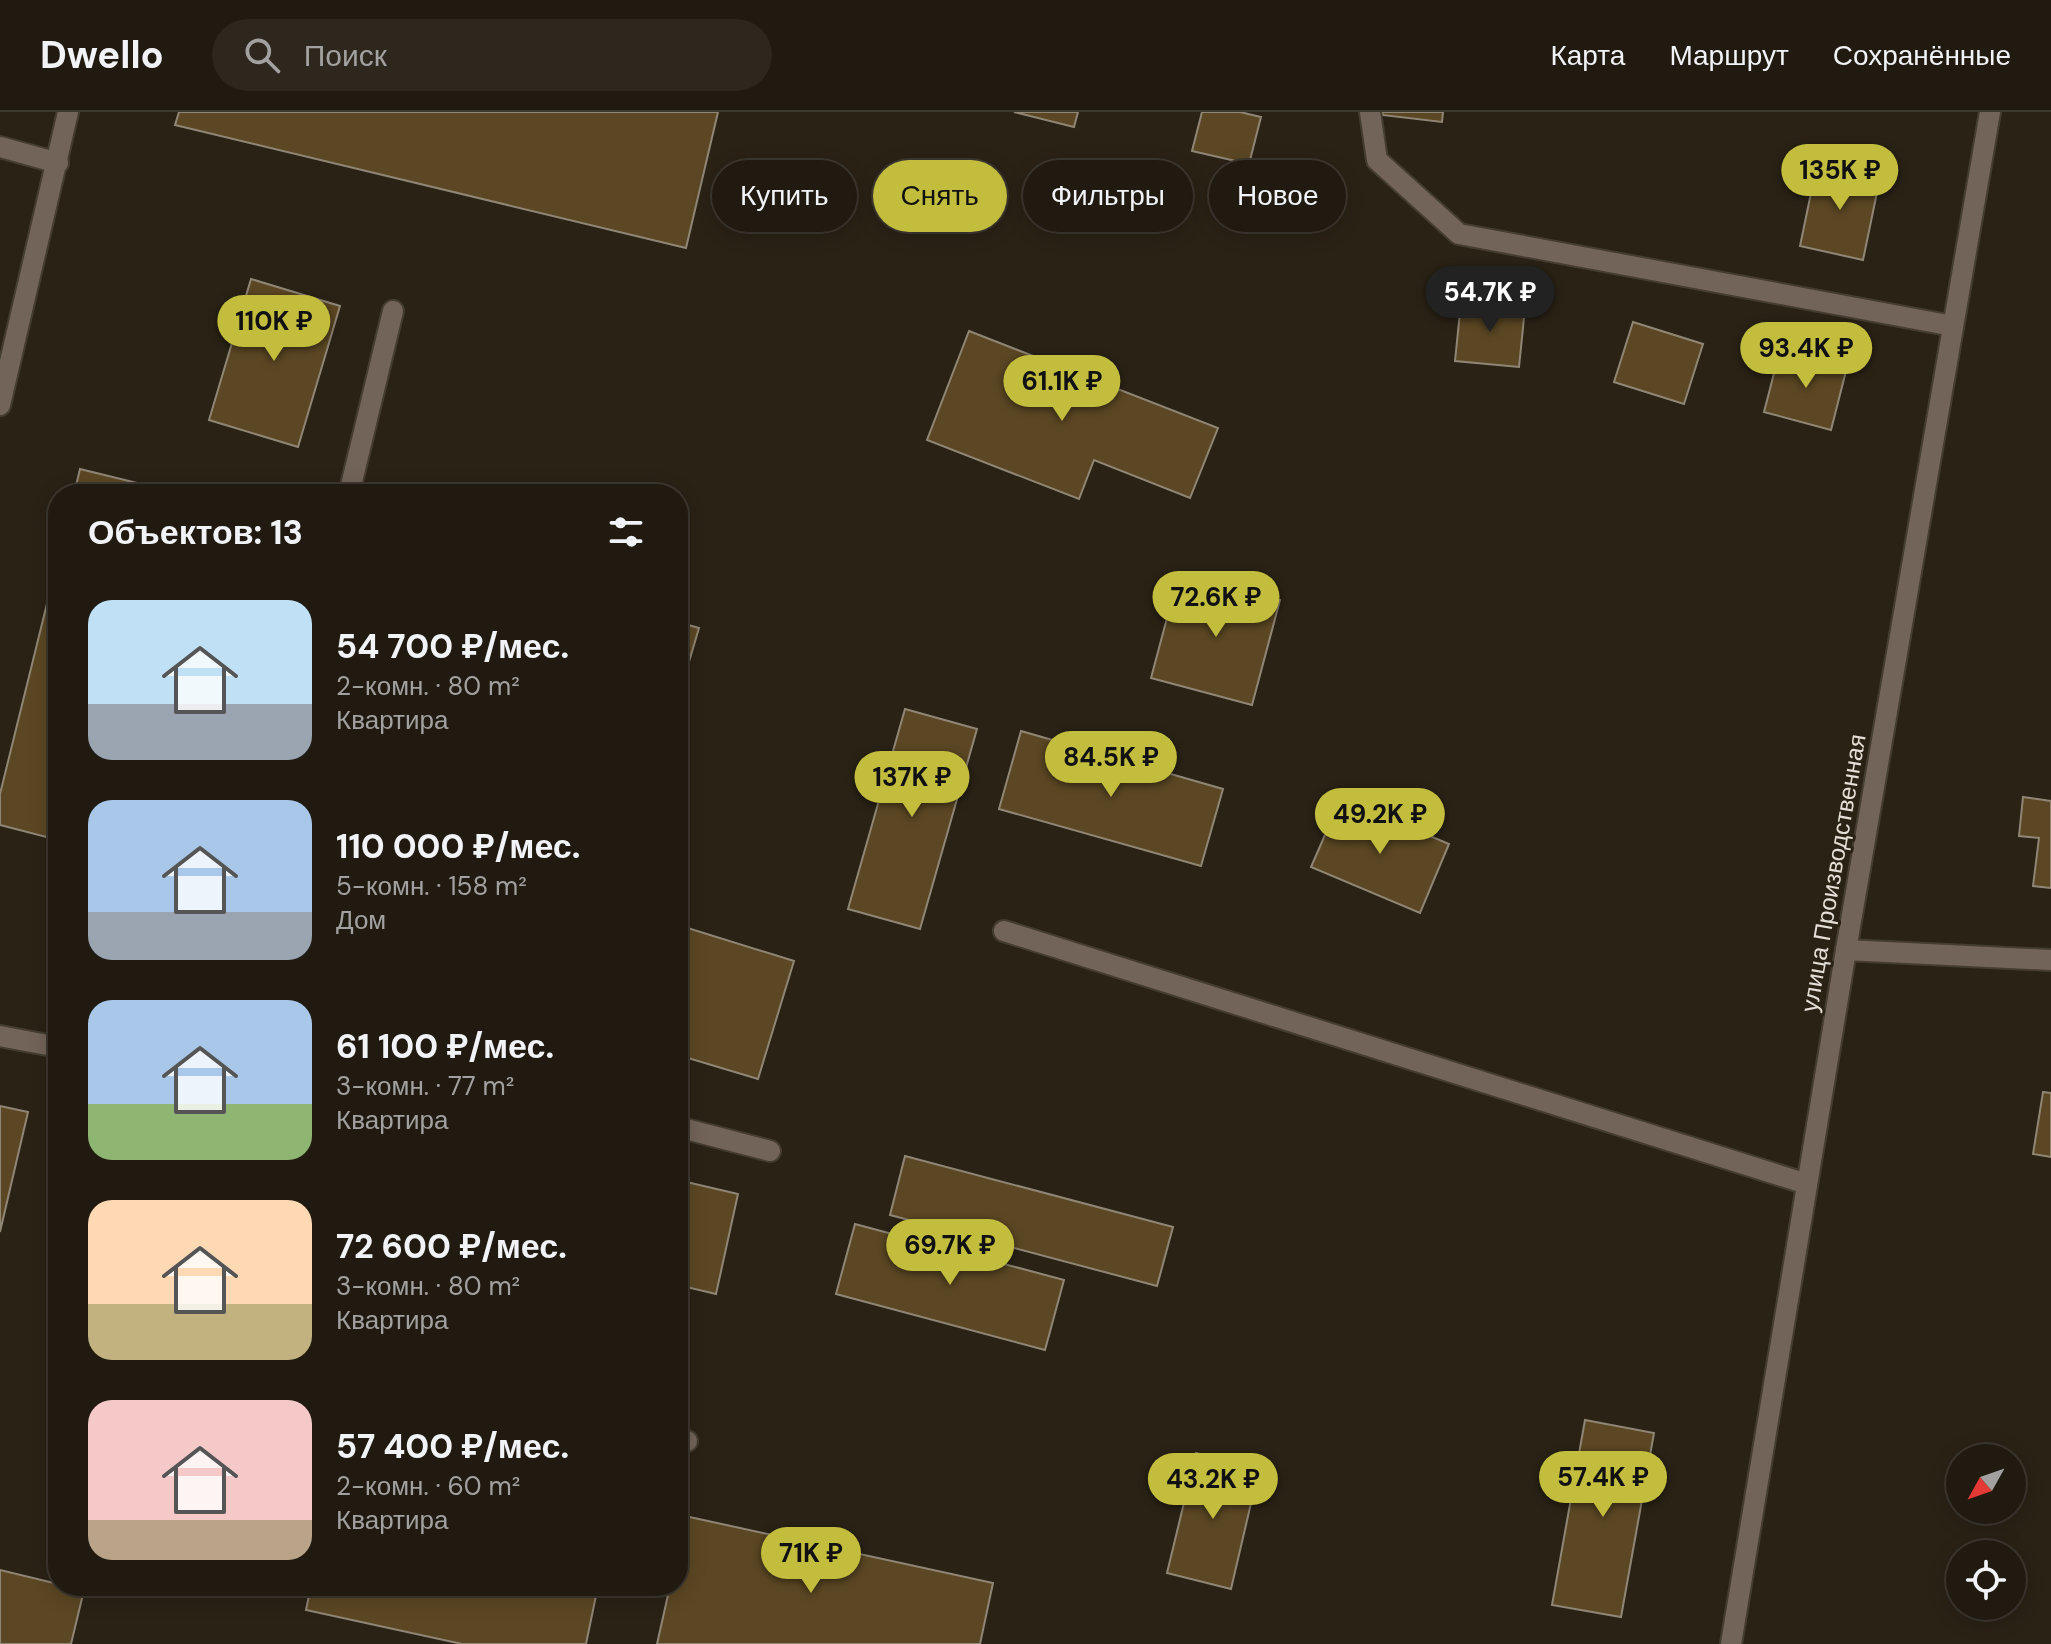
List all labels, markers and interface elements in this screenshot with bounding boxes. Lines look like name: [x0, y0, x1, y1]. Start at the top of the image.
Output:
search box: [212, 19, 772, 91]
text: Dwello: [40, 30, 164, 80]
icon: search: [240, 33, 284, 77]
text: Поиск: [304, 36, 387, 75]
text: Карта: [1550, 37, 1625, 74]
text: Маршрут: [1669, 37, 1789, 74]
text: Сохранённые: [1833, 37, 2011, 74]
pin: 135K ₽: [1775, 144, 1905, 212]
text: 135K ₽: [1799, 153, 1881, 187]
chip: Купить: [712, 160, 857, 232]
chip: Снять: [873, 160, 1007, 232]
chip: Фильтры: [1023, 160, 1193, 232]
chip: Новое: [1209, 160, 1346, 232]
pin: 54.7K ₽: [1416, 266, 1564, 334]
text: 54.7K ₽: [1444, 275, 1536, 309]
pin: 110K ₽: [209, 295, 339, 363]
text: 110K ₽: [235, 304, 313, 338]
pin: 93.4K ₽: [1732, 322, 1880, 390]
text: 93.4K ₽: [1758, 331, 1854, 365]
pin: 61.1K ₽: [988, 355, 1136, 423]
text: 61.1K ₽: [1021, 364, 1103, 398]
text: Объектов: 13: [88, 510, 303, 555]
icon: filters: [604, 510, 648, 554]
pin: 72.6K ₽: [1142, 571, 1290, 639]
text: 72.6K ₽: [1170, 580, 1262, 614]
text: 54 700 ₽/мес.: [336, 624, 569, 669]
icon: home: [152, 632, 248, 728]
text: 2-комн. · 80 m²: [336, 669, 520, 703]
text: Квартира: [336, 703, 448, 737]
pin: 84.5K ₽: [1037, 731, 1185, 799]
street label: улица Производственная: [1793, 732, 1873, 1014]
text: 84.5K ₽: [1063, 740, 1159, 774]
pin: 137K ₽: [847, 751, 977, 819]
text: 137K ₽: [872, 760, 952, 794]
pin: 49.2K ₽: [1306, 788, 1454, 856]
text: 49.2K ₽: [1333, 797, 1427, 831]
text: 110 000 ₽/мес.: [336, 824, 580, 869]
icon: home: [152, 832, 248, 928]
text: 5-комн. · 158 m²: [336, 869, 527, 903]
text: Дом: [336, 903, 386, 937]
text: 61 100 ₽/мес.: [336, 1024, 554, 1069]
icon: home: [152, 1032, 248, 1128]
text: 3-комн. · 77 m²: [336, 1069, 514, 1103]
text: Квартира: [336, 1103, 448, 1137]
pin: 69.7K ₽: [876, 1219, 1024, 1287]
text: 72 600 ₽/мес.: [336, 1224, 567, 1269]
text: 69.7K ₽: [904, 1228, 996, 1262]
icon: home: [152, 1232, 248, 1328]
text: 3-комн. · 80 m²: [336, 1269, 520, 1303]
text: Квартира: [336, 1303, 448, 1337]
text: 57 400 ₽/мес.: [336, 1424, 569, 1469]
icon: home: [152, 1432, 248, 1528]
north arrow: [1946, 1444, 2026, 1524]
map controls: [1946, 1444, 2026, 1620]
pin: 57.4K ₽: [1529, 1451, 1677, 1519]
pin: 43.2K ₽: [1139, 1453, 1287, 1521]
text: 57.4K ₽: [1557, 1460, 1649, 1494]
text: 43.2K ₽: [1166, 1462, 1260, 1496]
text: 2-комн. · 60 m²: [336, 1469, 520, 1503]
text: Квартира: [336, 1503, 448, 1537]
pin: 71K ₽: [755, 1527, 867, 1595]
text: 71K ₽: [779, 1536, 843, 1570]
button: locate: [1946, 1540, 2026, 1620]

